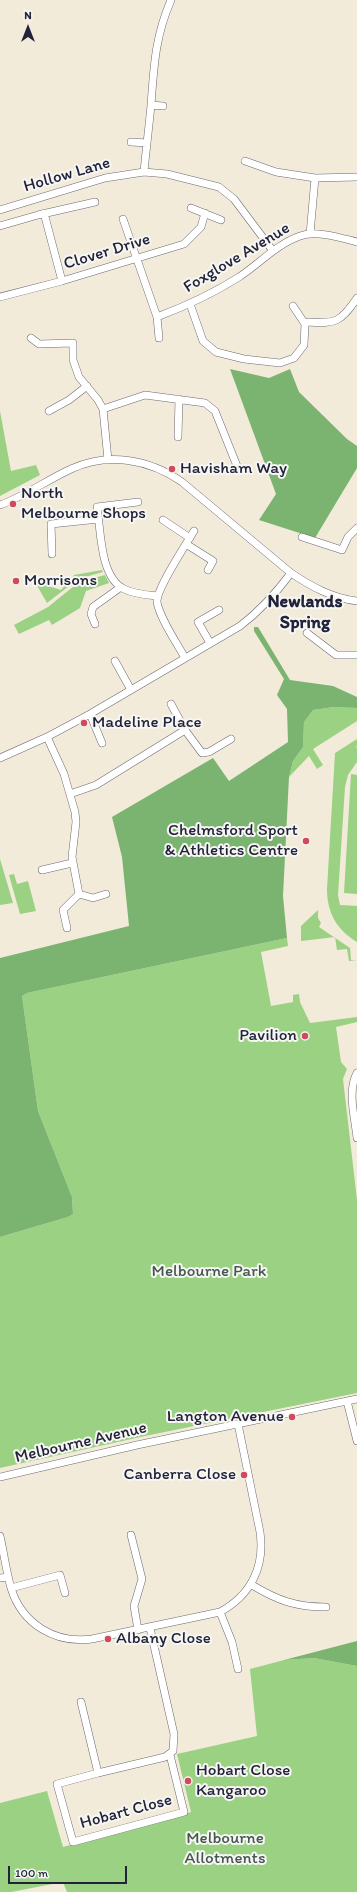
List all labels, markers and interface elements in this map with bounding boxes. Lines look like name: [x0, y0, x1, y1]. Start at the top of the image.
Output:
north arrow: [8, 8, 48, 48]
text: N: [24, 9, 32, 22]
street label: Hollow Lane: [21, 153, 113, 197]
street label: Foxglove Avenue: [180, 218, 294, 298]
street label: Clover Drive: [61, 229, 153, 275]
place label: Havisham Way: [180, 459, 287, 479]
marker: Havisham Way: [167, 464, 177, 474]
place label: North Melbourne Shops: [21, 484, 146, 524]
marker: North Melbourne Shops: [8, 499, 18, 509]
place label: Morrisons: [24, 571, 97, 591]
marker: Morrisons: [11, 576, 21, 586]
district label: Newlands Spring: [267, 591, 343, 634]
place label: Madeline Place: [92, 713, 202, 733]
marker: Madeline Place: [79, 718, 89, 728]
place label: Chelmsford Sport & Athletics Centre: [165, 821, 298, 861]
marker: Chelmsford Sport & Athletics Centre: [301, 836, 311, 846]
place label: Pavilion: [239, 1026, 297, 1046]
marker: Pavilion: [300, 1031, 310, 1041]
park label: Melbourne Park: [152, 1262, 266, 1282]
place label: Langton Avenue: [167, 1407, 284, 1427]
marker: Langton Avenue: [287, 1412, 297, 1422]
street label: Melbourne Avenue: [13, 1418, 149, 1468]
place label: Canberra Close: [123, 1465, 236, 1485]
marker: Canberra Close: [239, 1470, 249, 1480]
place label: Albany Close: [116, 1629, 211, 1649]
marker: Albany Close: [103, 1634, 113, 1644]
place label: Hobart Close Kangaroo: [196, 1761, 290, 1801]
marker: Hobart Close Kangaroo: [183, 1776, 193, 1786]
street label: Hobart Close: [78, 1790, 174, 1834]
park label: Melbourne Allotments: [185, 1829, 265, 1869]
scale bar: [10, 1858, 129, 1884]
text: 100 m: [15, 1866, 48, 1880]

